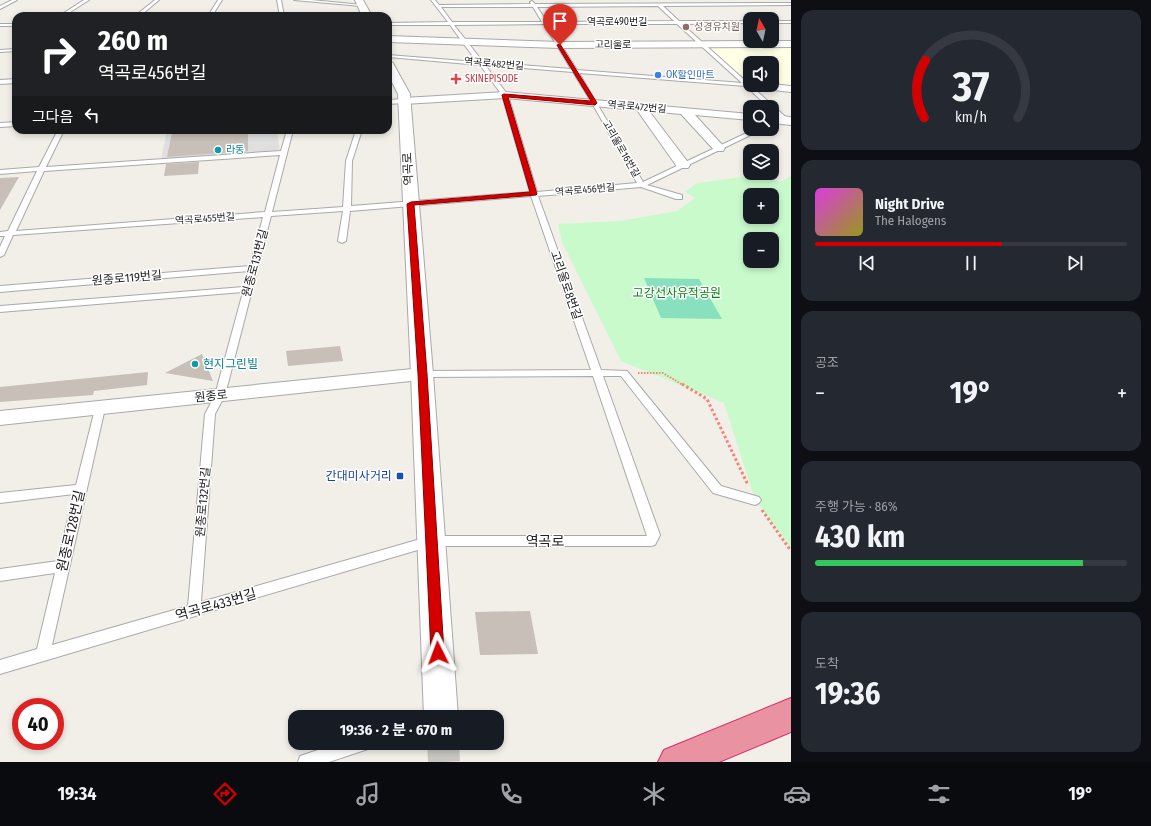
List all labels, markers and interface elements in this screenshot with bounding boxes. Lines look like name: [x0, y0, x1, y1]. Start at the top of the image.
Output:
pin: [543, 4, 577, 45]
icon: arrive: [549, 10, 571, 32]
north arrow: [743, 12, 779, 48]
map controls: [743, 12, 779, 268]
street label: 역곡로490번길: [587, 16, 647, 28]
place label: 성경유치원: [694, 21, 740, 33]
marker: 성경유치원: [681, 22, 691, 32]
text: 260 m: [98, 24, 168, 57]
icon: right: [32, 28, 84, 80]
street label: 고리울로: [595, 39, 631, 51]
street label: 역곡로482번길: [463, 55, 525, 73]
button: sound: [743, 56, 779, 92]
text: 역곡로456번길: [98, 62, 207, 84]
text: 37: [951, 62, 990, 112]
place label: OK할인마트: [666, 69, 714, 81]
marker: OK할인마트: [653, 70, 663, 80]
marker: SKINEPISODE: [450, 73, 462, 85]
place label: SKINEPISODE: [465, 73, 519, 85]
street label: 역곡로472번길: [607, 98, 667, 116]
button: search: [743, 100, 779, 136]
icon: left: [81, 104, 103, 126]
text: 그다음: [32, 108, 73, 126]
text: km/h: [955, 109, 987, 126]
street label: 고리울로16번길: [600, 118, 642, 180]
place label: 라동: [226, 144, 244, 156]
button: layers: [743, 144, 779, 180]
marker: 라동: [213, 145, 223, 155]
street label: 역곡로: [400, 152, 416, 186]
street label: 역곡로456번길: [554, 181, 616, 199]
button: +: [743, 188, 779, 224]
text: Night Drive: [875, 195, 944, 213]
street label: 역곡로455번길: [175, 211, 235, 227]
text: The Halogens: [875, 213, 946, 228]
street label: 원종로131번길: [239, 228, 271, 298]
button: −: [743, 232, 779, 268]
street label: 고리울로8번길: [548, 249, 584, 321]
icon: previous: [856, 252, 878, 274]
icon: pause: [960, 252, 982, 274]
icon: next: [1064, 252, 1086, 274]
street label: 원종로119번길: [91, 268, 163, 288]
park label: 고강선사유적공원: [633, 286, 721, 300]
text: 공조: [815, 355, 839, 370]
place label: 현지그린빌: [203, 357, 258, 371]
marker: 현지그린빌: [190, 359, 200, 369]
text: 19°: [950, 375, 992, 411]
text: −: [815, 380, 825, 407]
text: +: [1117, 380, 1127, 407]
street label: 원종로: [194, 387, 228, 405]
street label: 원종로132번길: [193, 466, 213, 538]
place label: 간대미사거리: [326, 469, 392, 483]
marker: 간대미사거리: [395, 471, 405, 481]
street label: 원종로128번길: [53, 489, 89, 573]
text: 주행 가능 · 86%: [815, 499, 897, 514]
text: 430 km: [815, 519, 905, 555]
street label: 역곡로: [526, 533, 564, 550]
street label: 역곡로433번길: [173, 585, 259, 625]
position arrow: [417, 632, 459, 674]
text: 도착: [815, 656, 839, 671]
text: 19:36: [815, 676, 880, 712]
speed limit sign: 40: [12, 698, 64, 750]
text: 19:36 · 2 분 · 670 m: [340, 721, 452, 739]
icon: directions: [211, 780, 239, 808]
icon: music: [354, 780, 382, 808]
icon: phone: [497, 780, 525, 808]
icon: climate: [640, 780, 668, 808]
icon: car: [783, 780, 811, 808]
icon: filters: [925, 780, 953, 808]
text: 19:34: [57, 783, 96, 805]
text: 19°: [1068, 783, 1094, 805]

